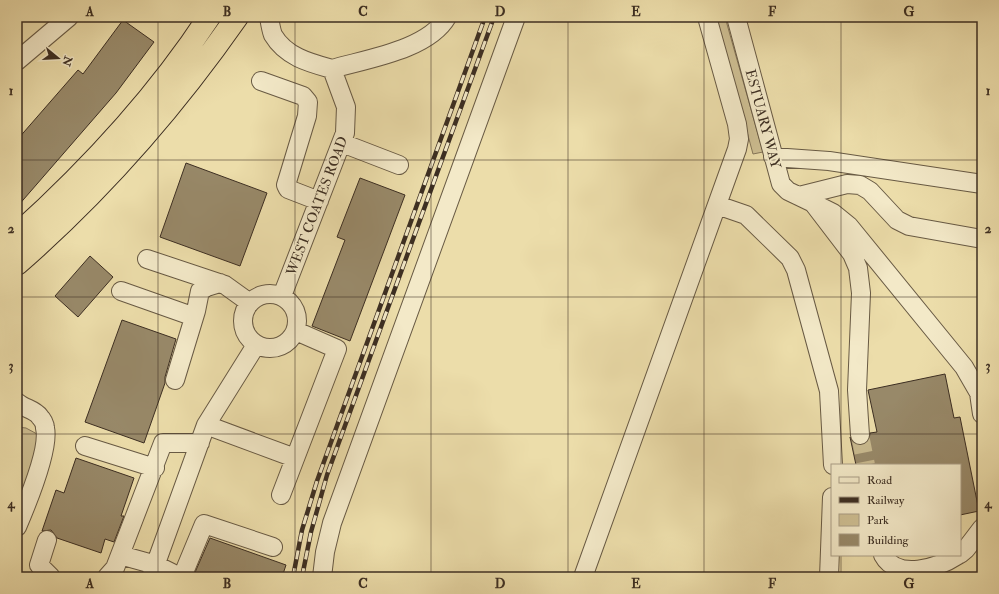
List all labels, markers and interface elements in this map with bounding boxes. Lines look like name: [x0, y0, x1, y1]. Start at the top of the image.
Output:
text: A: [85, 4, 95, 20]
text: B: [223, 4, 231, 20]
text: C: [358, 4, 368, 20]
text: D: [495, 4, 506, 20]
text: E: [631, 4, 641, 20]
text: F: [768, 4, 777, 20]
text: G: [904, 4, 915, 20]
north arrow: [38, 38, 78, 78]
text: N: [59, 53, 75, 69]
street label: ESTUARY WAY: [742, 67, 785, 171]
text: 1: [9, 83, 14, 99]
text: 1: [986, 83, 991, 99]
street label: WEST COATES ROAD: [282, 134, 351, 279]
text: 2: [8, 221, 15, 237]
text: 2: [985, 221, 992, 237]
text: 3: [9, 358, 14, 374]
text: 3: [986, 358, 991, 374]
legend: [831, 464, 961, 556]
text: Road: [867, 473, 892, 488]
text: Railway: [867, 493, 905, 508]
text: 4: [6, 496, 15, 512]
text: 4: [983, 496, 992, 512]
text: Park: [867, 513, 889, 528]
text: Building: [867, 533, 910, 548]
text: A: [85, 576, 95, 592]
text: B: [223, 576, 231, 592]
text: C: [358, 576, 368, 592]
text: D: [495, 576, 506, 592]
text: E: [631, 576, 641, 592]
text: F: [768, 576, 777, 592]
text: G: [904, 576, 915, 592]

